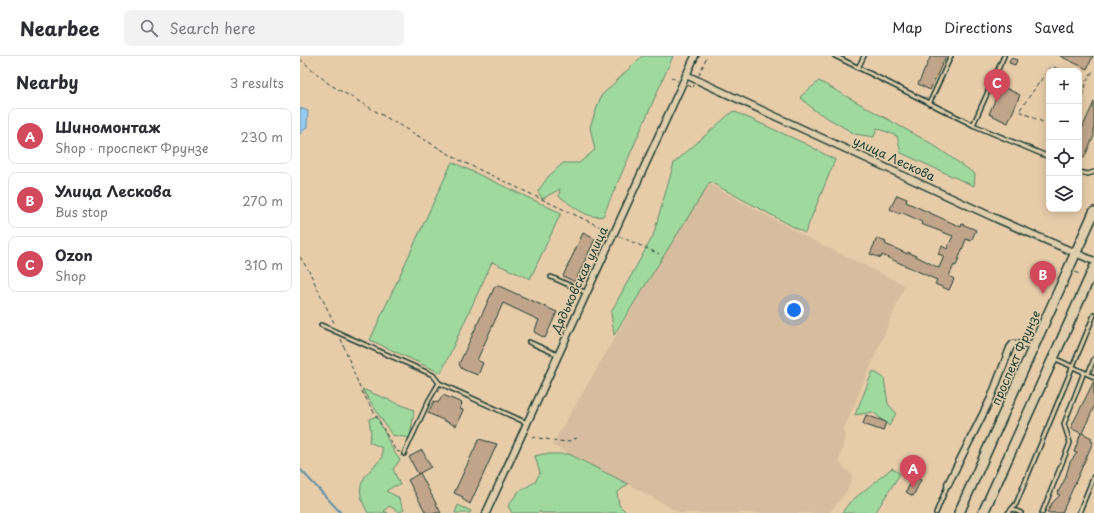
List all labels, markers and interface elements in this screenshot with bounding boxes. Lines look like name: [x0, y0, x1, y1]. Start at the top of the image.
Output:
search box: [124, 10, 404, 46]
text: Nearbee: [20, 14, 100, 42]
text: Search here: [170, 16, 255, 39]
icon: search: [138, 17, 160, 39]
text: Map: [892, 17, 922, 38]
text: Directions: [944, 17, 1012, 38]
text: Saved: [1034, 17, 1074, 38]
map controls: [1046, 68, 1082, 212]
button: +: [1046, 68, 1082, 104]
text: Nearby: [16, 69, 78, 95]
pin: C: [984, 69, 1010, 102]
text: 3 results: [230, 73, 284, 92]
button: −: [1046, 104, 1082, 140]
text: Шиномонтаж: [55, 115, 160, 138]
text: A: [25, 127, 35, 146]
text: 230 m: [241, 127, 283, 146]
street label: улица Лескова: [850, 131, 939, 185]
text: Shop · проспект Фрунзе: [55, 138, 208, 157]
button: locate: [1046, 140, 1082, 176]
button: layers: [1046, 176, 1082, 212]
text: Улица Лескова: [55, 179, 172, 202]
text: B: [26, 191, 34, 210]
text: 270 m: [242, 191, 283, 210]
text: Bus stop: [55, 202, 108, 221]
street label: Дядьковская улица: [546, 223, 612, 337]
text: Ozon: [55, 243, 93, 266]
text: C: [25, 255, 35, 274]
text: 310 m: [244, 255, 283, 274]
pin: B: [1030, 261, 1056, 294]
text: Shop: [55, 266, 86, 285]
your location: [784, 300, 804, 320]
street label: проспект Фрунзе: [986, 307, 1044, 408]
pin: A: [900, 455, 926, 488]

